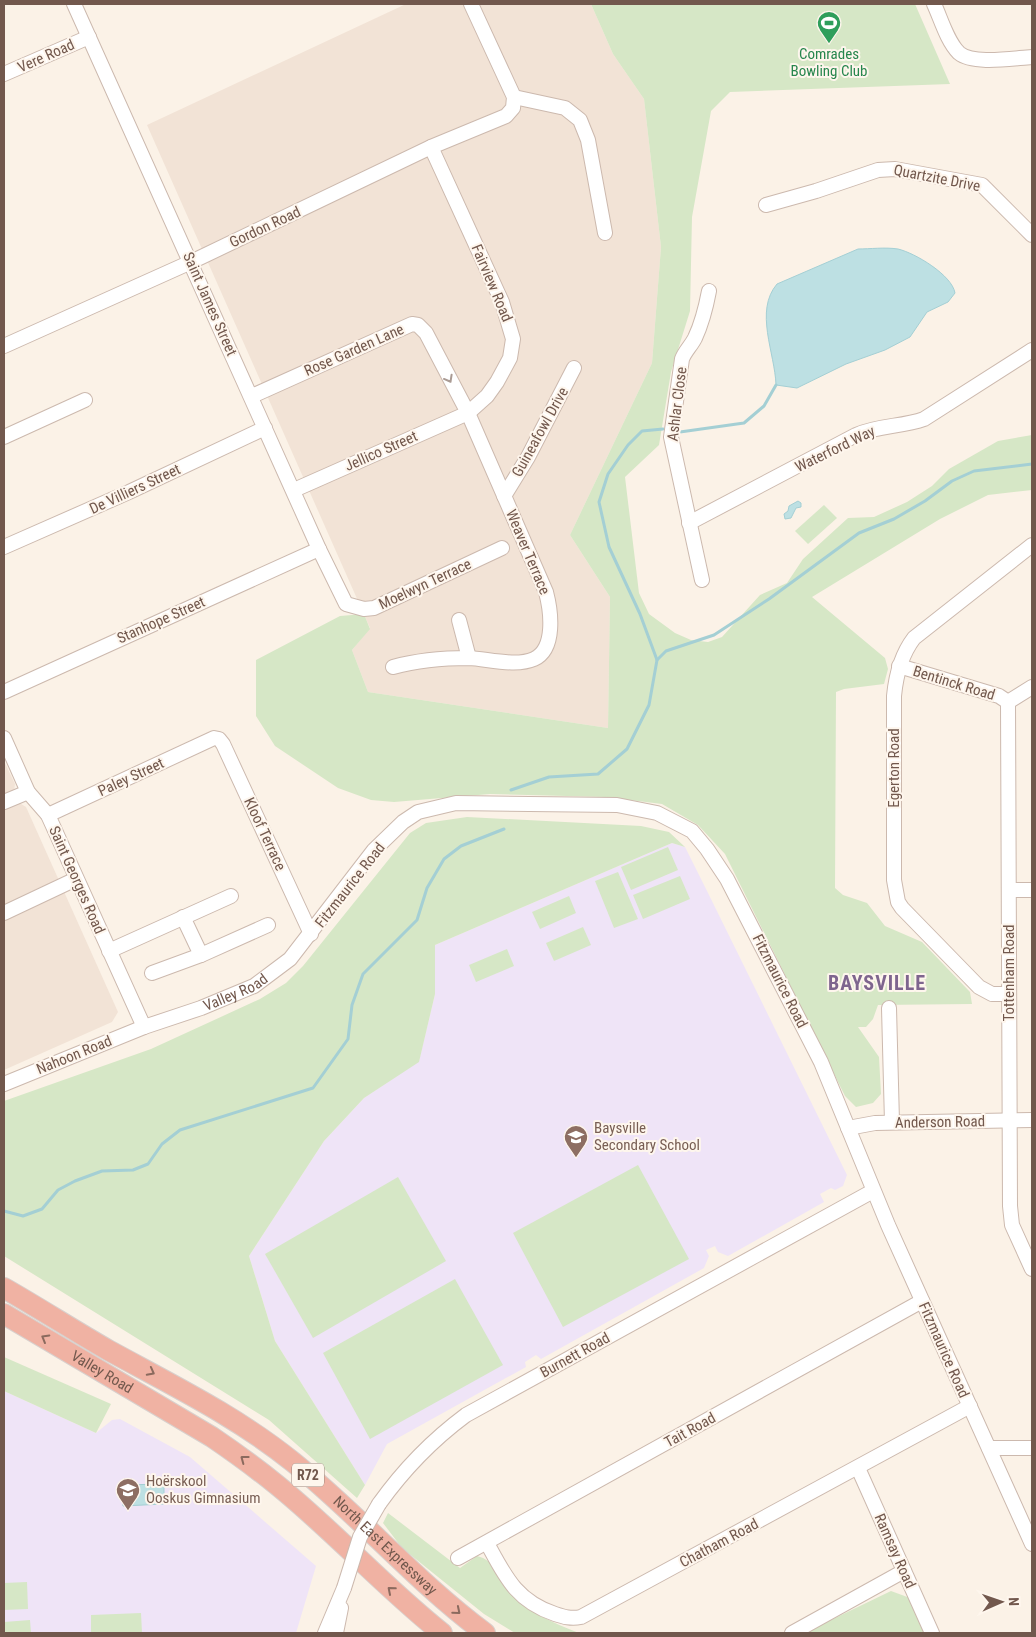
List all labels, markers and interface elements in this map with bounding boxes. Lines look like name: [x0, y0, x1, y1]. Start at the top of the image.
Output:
sports icon: Comrades Bowling Club: [816, 10, 842, 44]
street label: Vere Road: [15, 36, 77, 76]
place label: Comrades Bowling Club: [790, 45, 868, 80]
street label: Quartzite Drive: [892, 161, 982, 195]
street label: Gordon Road: [226, 203, 304, 251]
street label: Fairview Road: [468, 242, 516, 324]
street label: Saint James Street: [179, 249, 241, 359]
street label: Rose Garden Lane: [301, 320, 407, 380]
street label: Ashlar Close: [664, 366, 690, 442]
one-way arrow: [443, 373, 453, 382]
street label: Guineafowl Drive: [508, 384, 572, 480]
street label: Waterford Way: [792, 422, 878, 476]
street label: Jellico Street: [342, 427, 420, 475]
street label: De Villiers Street: [87, 460, 183, 518]
street label: Weaver Terrace: [502, 507, 554, 597]
street label: Moelwyn Terrace: [376, 555, 474, 613]
street label: Stanhope Street: [114, 593, 208, 647]
street label: Bentinck Road: [911, 662, 997, 704]
street label: Egerton Road: [885, 728, 903, 808]
street label: Paley Street: [95, 754, 167, 800]
street label: Kloof Terrace: [240, 795, 290, 873]
street label: Saint Georges Road: [45, 823, 109, 937]
street label: Fitzmaurice Road: [311, 839, 389, 931]
street label: Tottenham Road: [1000, 924, 1018, 1022]
street label: Fitzmaurice Road: [749, 931, 811, 1031]
street label: Valley Road: [201, 970, 271, 1015]
district label: BAYSVILLE: [828, 971, 926, 995]
street label: Nahoon Road: [34, 1032, 114, 1078]
street label: Anderson Road: [895, 1112, 985, 1132]
place label: Baysville Secondary School: [594, 1119, 700, 1154]
school or university icon: Baysville Secondary School: [563, 1124, 589, 1158]
street label: Fitzmaurice Road: [915, 1299, 973, 1401]
street label: Burnett Road: [537, 1329, 613, 1381]
one-way arrow: [42, 1335, 51, 1345]
street label: Valley Road: [68, 1347, 136, 1397]
one-way arrow: [145, 1366, 154, 1376]
street label: Tait Road: [661, 1409, 719, 1451]
one-way arrow: [241, 1457, 250, 1465]
road number: R72: [292, 1464, 324, 1486]
place label: Hoërskool Ooskus Gimnasium: [146, 1472, 261, 1507]
school or university icon: Hoërskool Ooskus Gimnasium: [115, 1477, 141, 1511]
street label: North East Expressway: [329, 1492, 441, 1599]
street label: Ramsay Road: [870, 1511, 920, 1591]
street label: Chatham Road: [677, 1515, 761, 1571]
north arrow: [976, 1577, 1026, 1627]
one-way arrow: [388, 1587, 397, 1596]
text: N: [1006, 1597, 1022, 1606]
one-way arrow: [451, 1605, 460, 1613]

